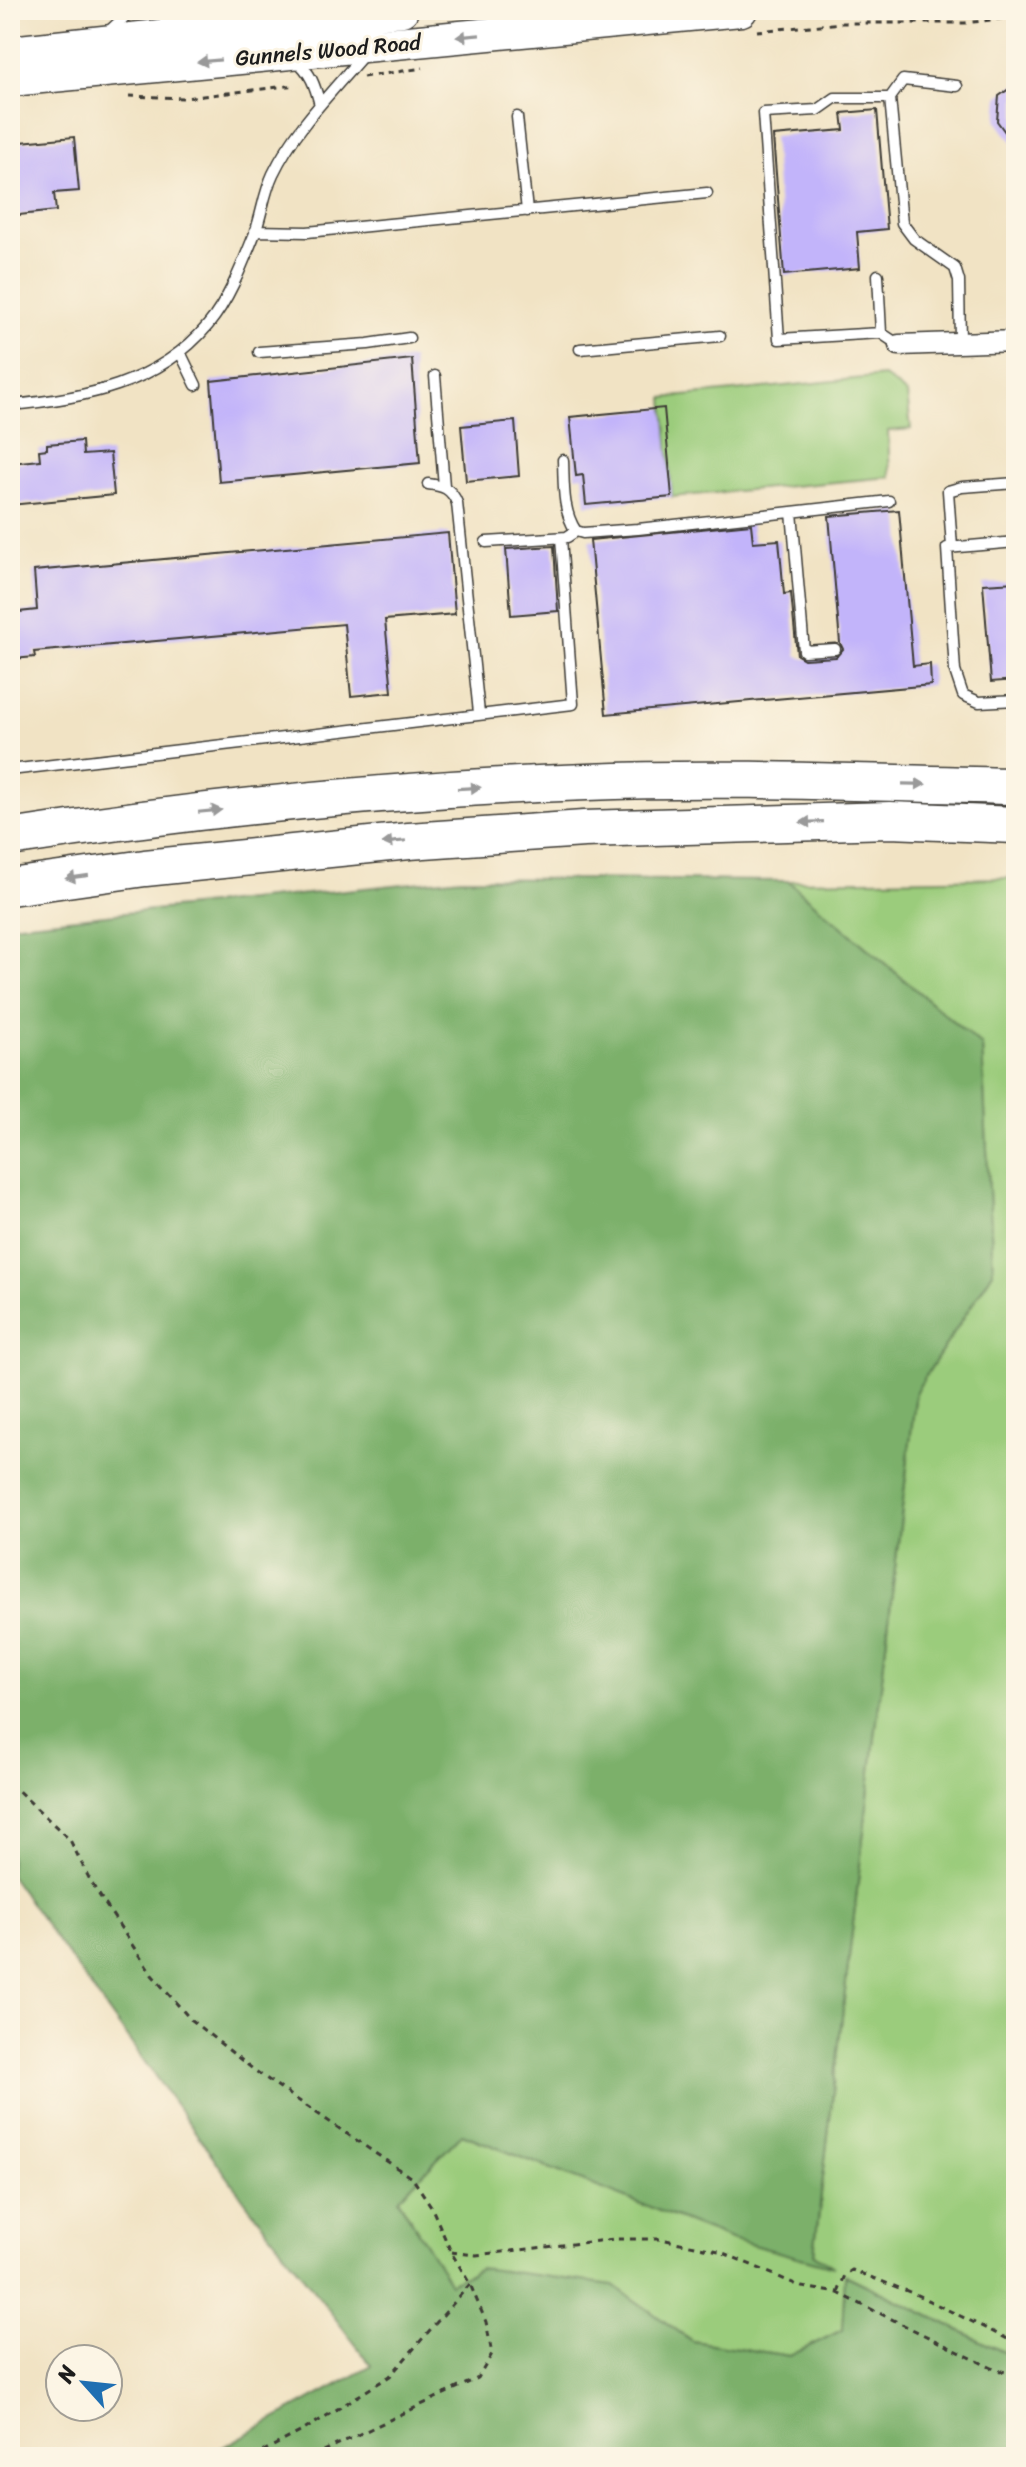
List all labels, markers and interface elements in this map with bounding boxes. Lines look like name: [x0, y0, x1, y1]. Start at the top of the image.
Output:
street label: Gunnels Wood Road: [234, 22, 424, 78]
one-way arrow: [455, 30, 480, 43]
one-way arrow: [196, 55, 221, 68]
one-way arrow: [902, 778, 927, 791]
one-way arrow: [457, 781, 482, 794]
one-way arrow: [198, 804, 223, 817]
one-way arrow: [799, 816, 824, 829]
one-way arrow: [382, 836, 407, 849]
one-way arrow: [64, 871, 89, 884]
north arrow: [44, 2343, 124, 2423]
text: N: [45, 2358, 88, 2391]

